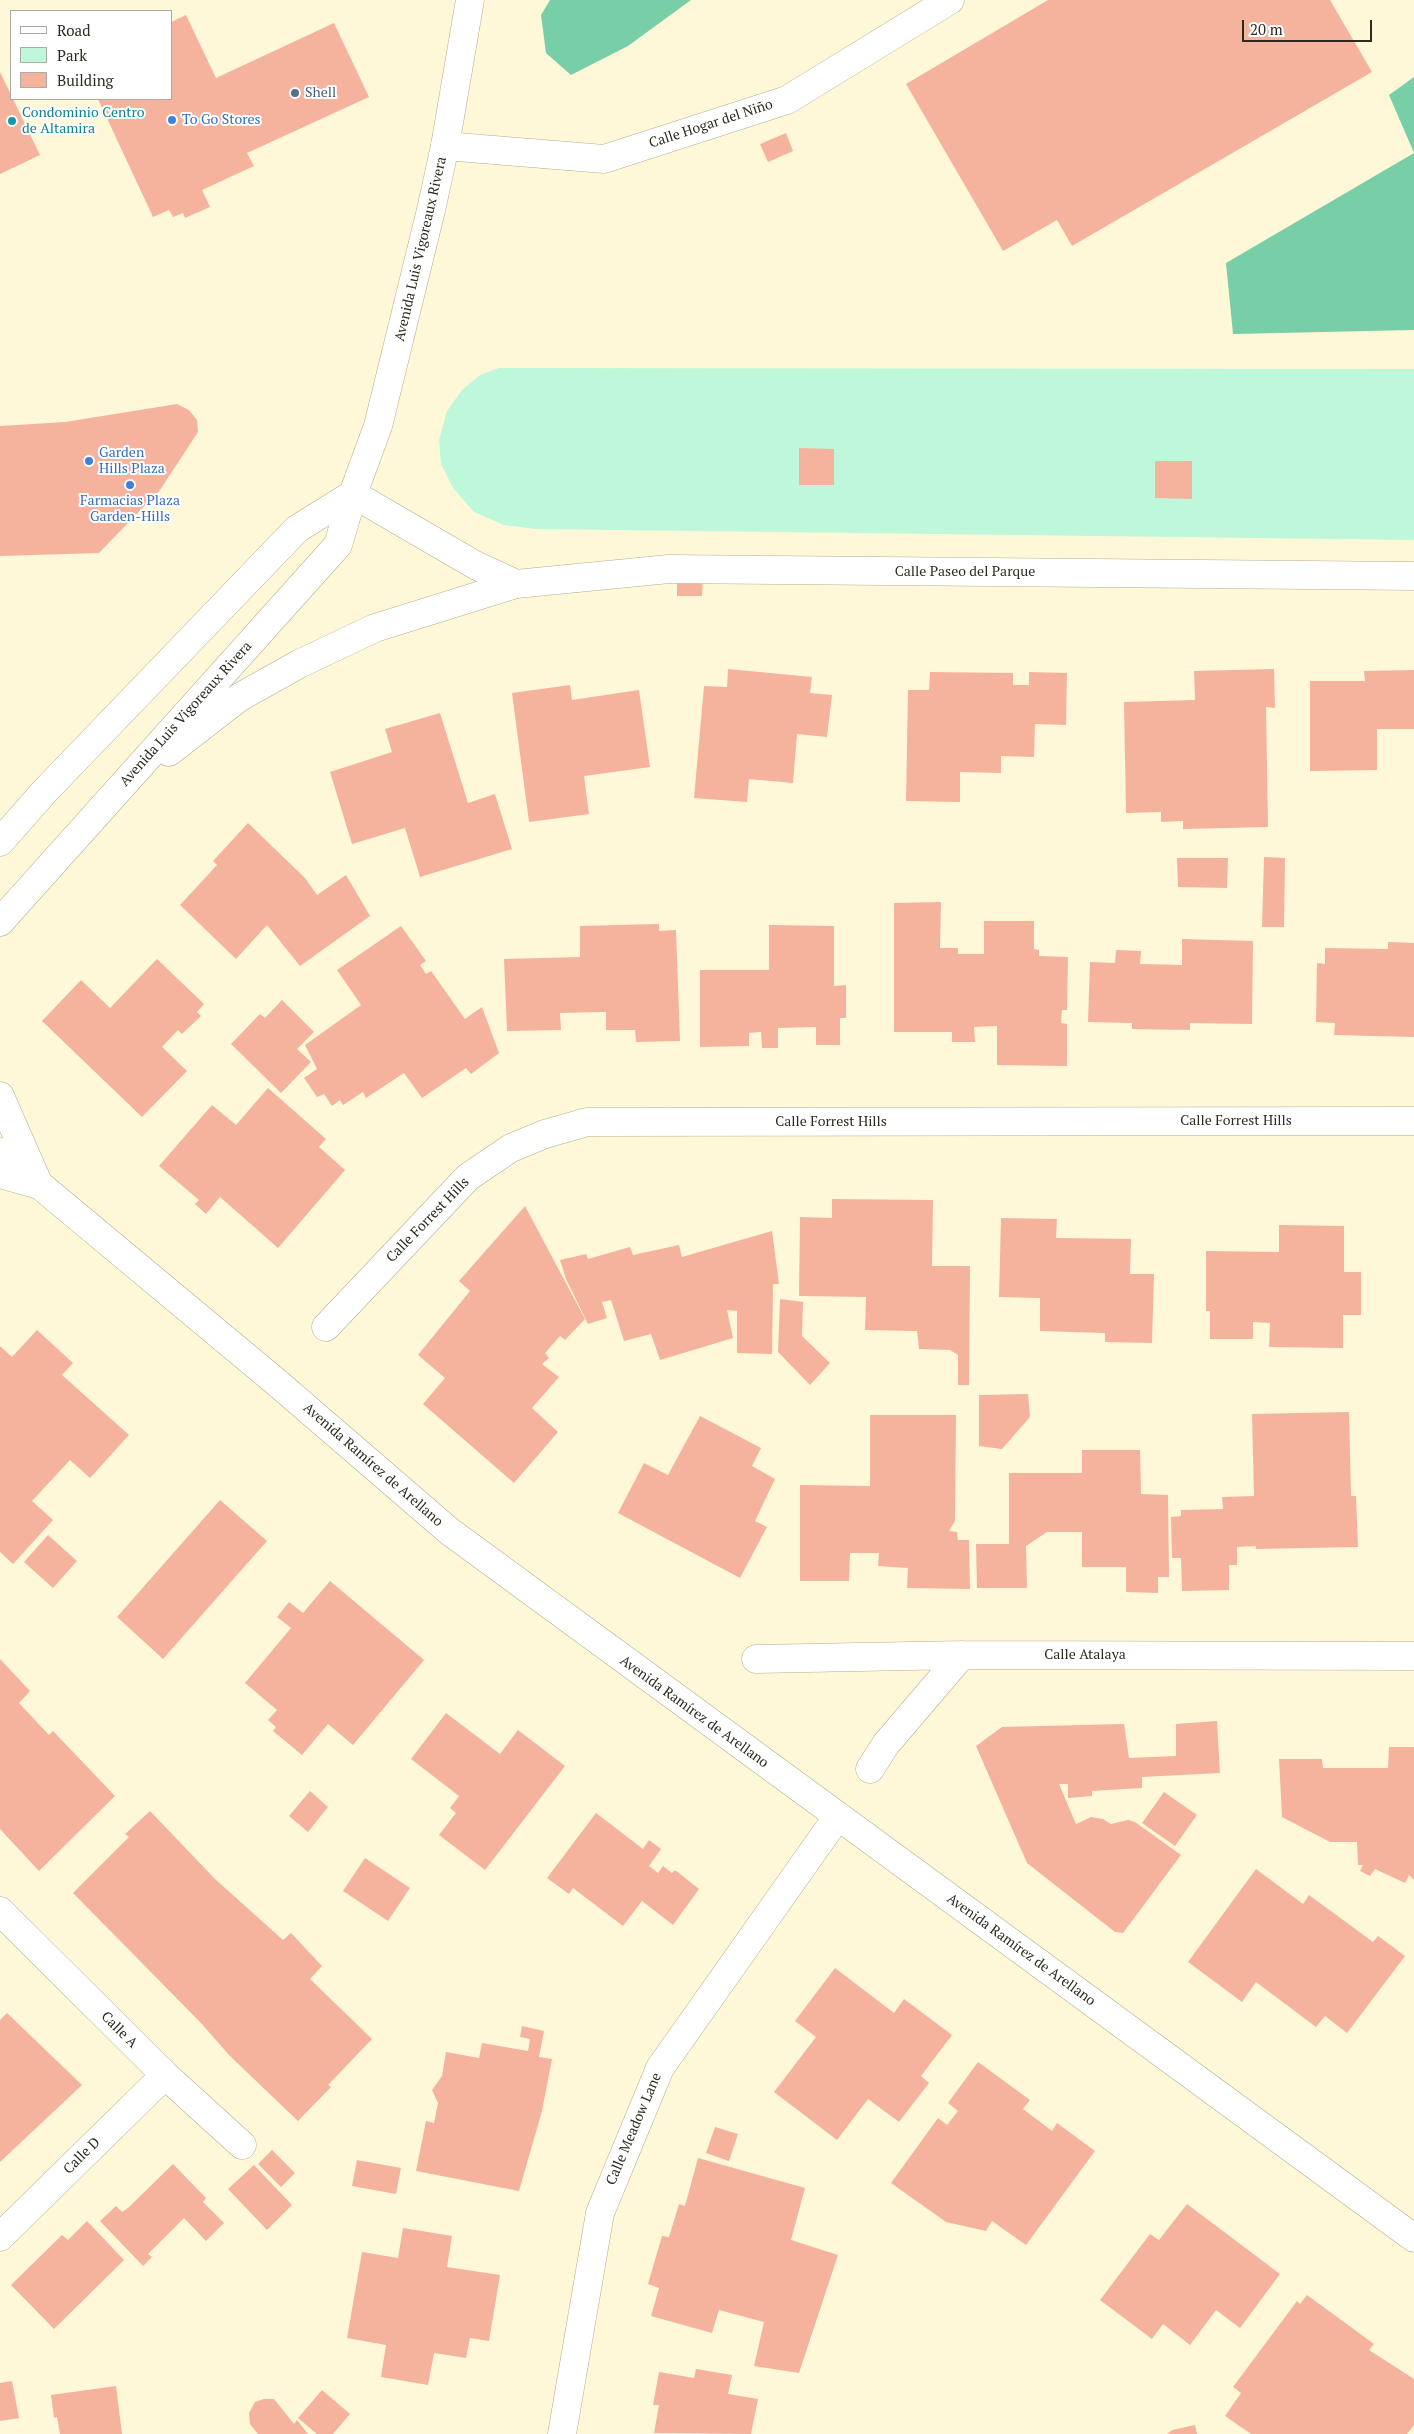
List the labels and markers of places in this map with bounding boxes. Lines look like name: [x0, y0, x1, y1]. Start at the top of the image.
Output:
place label: Shell: [305, 85, 336, 101]
marker: Shell: [289, 87, 301, 99]
place label: Condominio Centro de Altamira: [22, 105, 145, 138]
place label: To Go Stores: [182, 112, 261, 128]
marker: To Go Stores: [166, 114, 178, 126]
marker: Condominio Centro de Altamira: [6, 115, 18, 127]
place label: Garden Hills Plaza: [99, 445, 165, 478]
marker: Garden Hills Plaza: [83, 455, 95, 467]
marker: Farmacias Plaza Garden-Hills: [124, 479, 136, 491]
place label: Farmacias Plaza Garden-Hills: [80, 493, 180, 526]

